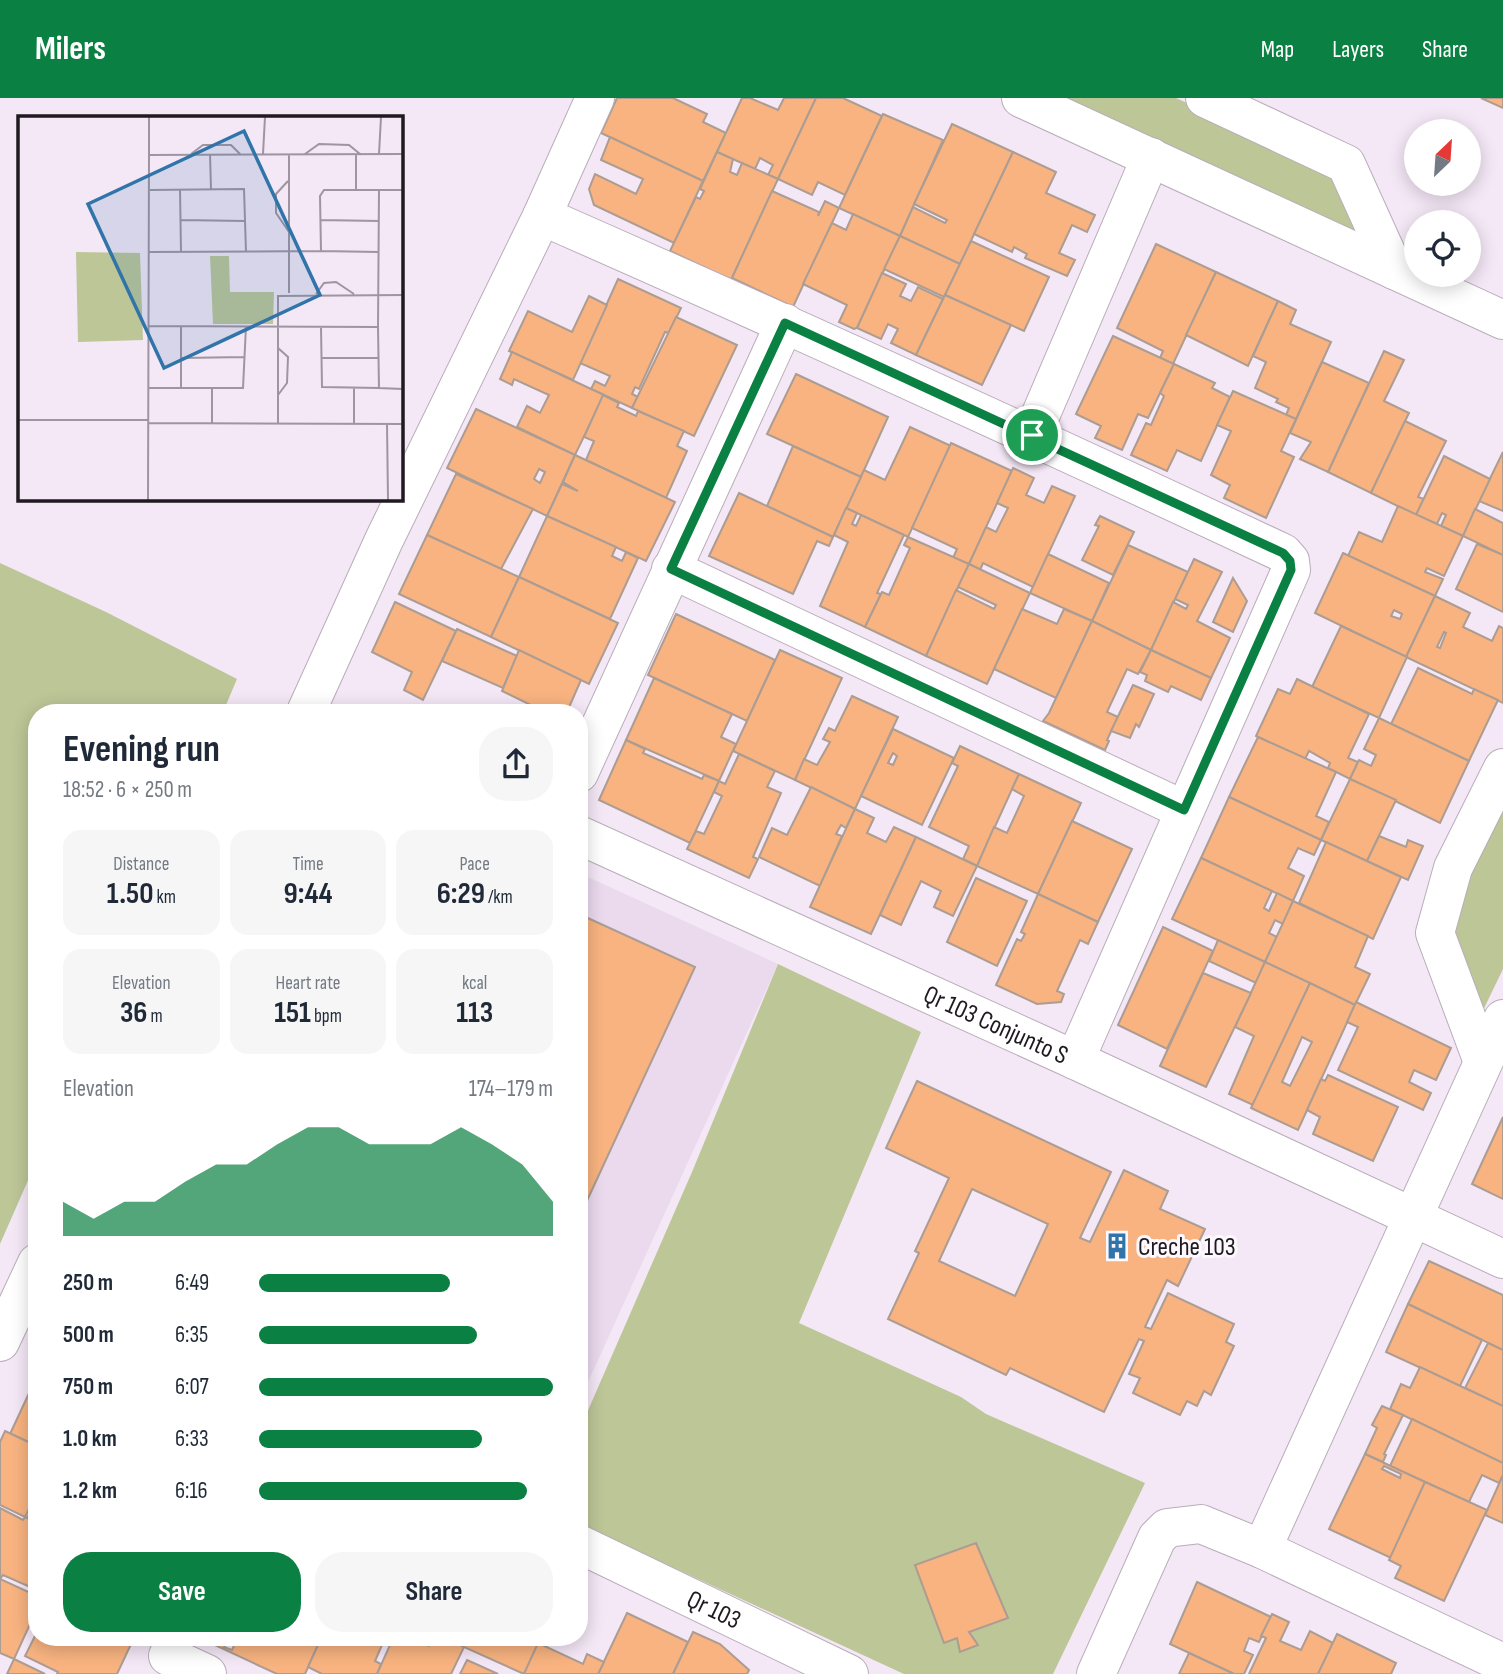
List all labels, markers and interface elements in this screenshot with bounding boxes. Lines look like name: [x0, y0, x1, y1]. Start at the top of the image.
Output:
text: Milers: [35, 29, 106, 69]
text: Map: [1261, 35, 1294, 64]
text: Layers: [1332, 35, 1384, 64]
text: Share: [1422, 35, 1468, 64]
inset map: [18, 116, 402, 500]
north arrow: [1404, 119, 1480, 196]
map controls: [1404, 119, 1481, 287]
button: locate: [1404, 210, 1481, 287]
pin: [1002, 405, 1062, 465]
icon: arrive: [1013, 416, 1051, 454]
text: Evening run: [63, 727, 220, 772]
button: share: [479, 727, 553, 801]
text: 18:52 · 6 × 250 m: [63, 776, 192, 804]
text: Distance: [113, 853, 169, 876]
text: Time: [292, 853, 324, 876]
text: Pace: [460, 853, 490, 876]
text: 1.50: [107, 876, 153, 912]
text: 9:44: [284, 876, 332, 912]
text: 6:29: [437, 876, 485, 912]
text: km: [153, 886, 176, 909]
text: /km: [485, 886, 513, 909]
text: Elevation: [112, 972, 171, 995]
text: Heart rate: [276, 972, 340, 995]
text: kcal: [462, 972, 487, 995]
street label: Qr 103 Conjunto S: [918, 979, 1073, 1072]
text: 36: [120, 995, 147, 1031]
text: 151: [274, 995, 311, 1031]
text: 113: [456, 995, 493, 1031]
text: m: [147, 1005, 163, 1028]
text: bpm: [311, 1005, 342, 1028]
text: Elevation: [63, 1075, 134, 1103]
text: 174–179 m: [469, 1075, 553, 1103]
building icon: Creche 103: [1102, 1231, 1132, 1261]
place label: Creche 103: [1138, 1232, 1236, 1263]
text: 250 m: [63, 1269, 113, 1297]
text: 6:49: [175, 1269, 209, 1297]
text: 500 m: [63, 1321, 114, 1349]
text: 6:35: [175, 1321, 208, 1349]
text: 750 m: [63, 1373, 113, 1401]
text: 6:07: [175, 1373, 209, 1401]
text: 1.0 km: [63, 1425, 117, 1453]
text: 6:33: [175, 1425, 209, 1453]
text: 1.2 km: [63, 1477, 117, 1505]
text: 6:16: [175, 1477, 208, 1505]
button: Save: [63, 1552, 301, 1632]
button: Share: [315, 1552, 553, 1632]
street label: Qr 103: [682, 1584, 745, 1637]

